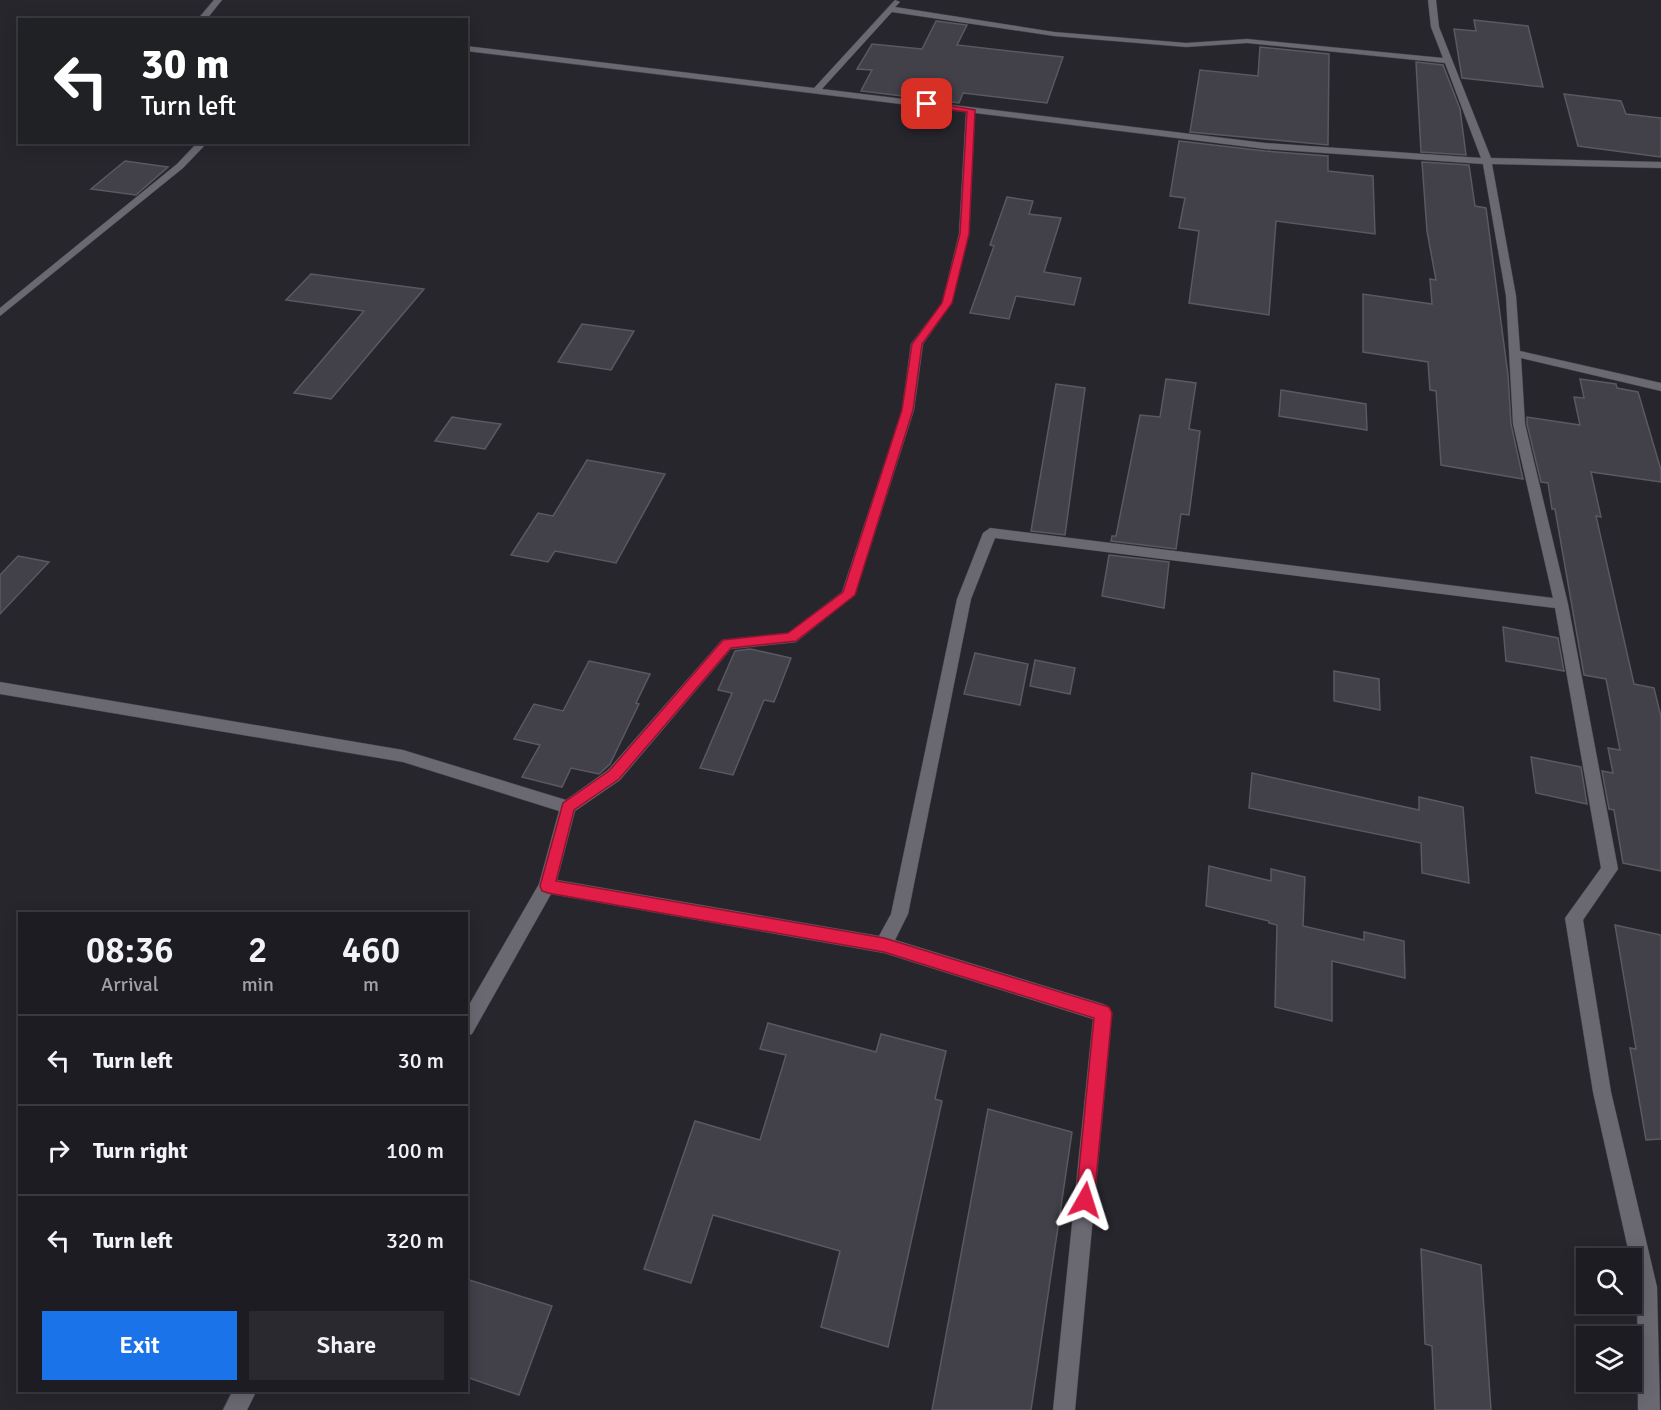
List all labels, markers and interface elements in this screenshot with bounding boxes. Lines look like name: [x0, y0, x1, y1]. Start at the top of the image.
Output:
text: 30 m: [141, 39, 230, 90]
icon: left: [42, 42, 120, 120]
pin: [901, 78, 952, 129]
icon: arrive: [910, 87, 943, 120]
text: Turn left: [141, 90, 236, 123]
text: 08:36: [86, 928, 174, 973]
text: 2: [248, 928, 268, 973]
text: 460: [342, 928, 400, 973]
text: Arrival: [101, 972, 159, 997]
text: min: [242, 972, 274, 997]
text: m: [363, 972, 379, 997]
icon: left: [42, 1044, 75, 1077]
text: Turn left: [93, 1047, 173, 1074]
text: 30 m: [398, 1047, 444, 1074]
icon: right: [42, 1134, 75, 1167]
text: Turn right: [93, 1137, 188, 1164]
text: 100 m: [386, 1137, 444, 1164]
position arrow: [1053, 1168, 1117, 1232]
icon: left: [42, 1224, 75, 1257]
text: Turn left: [93, 1227, 173, 1254]
text: 320 m: [386, 1227, 444, 1254]
map controls: [1576, 1248, 1642, 1392]
button: search: [1576, 1248, 1642, 1314]
button: Exit: [42, 1311, 237, 1380]
button: Share: [249, 1311, 444, 1380]
button: layers: [1576, 1326, 1642, 1392]

